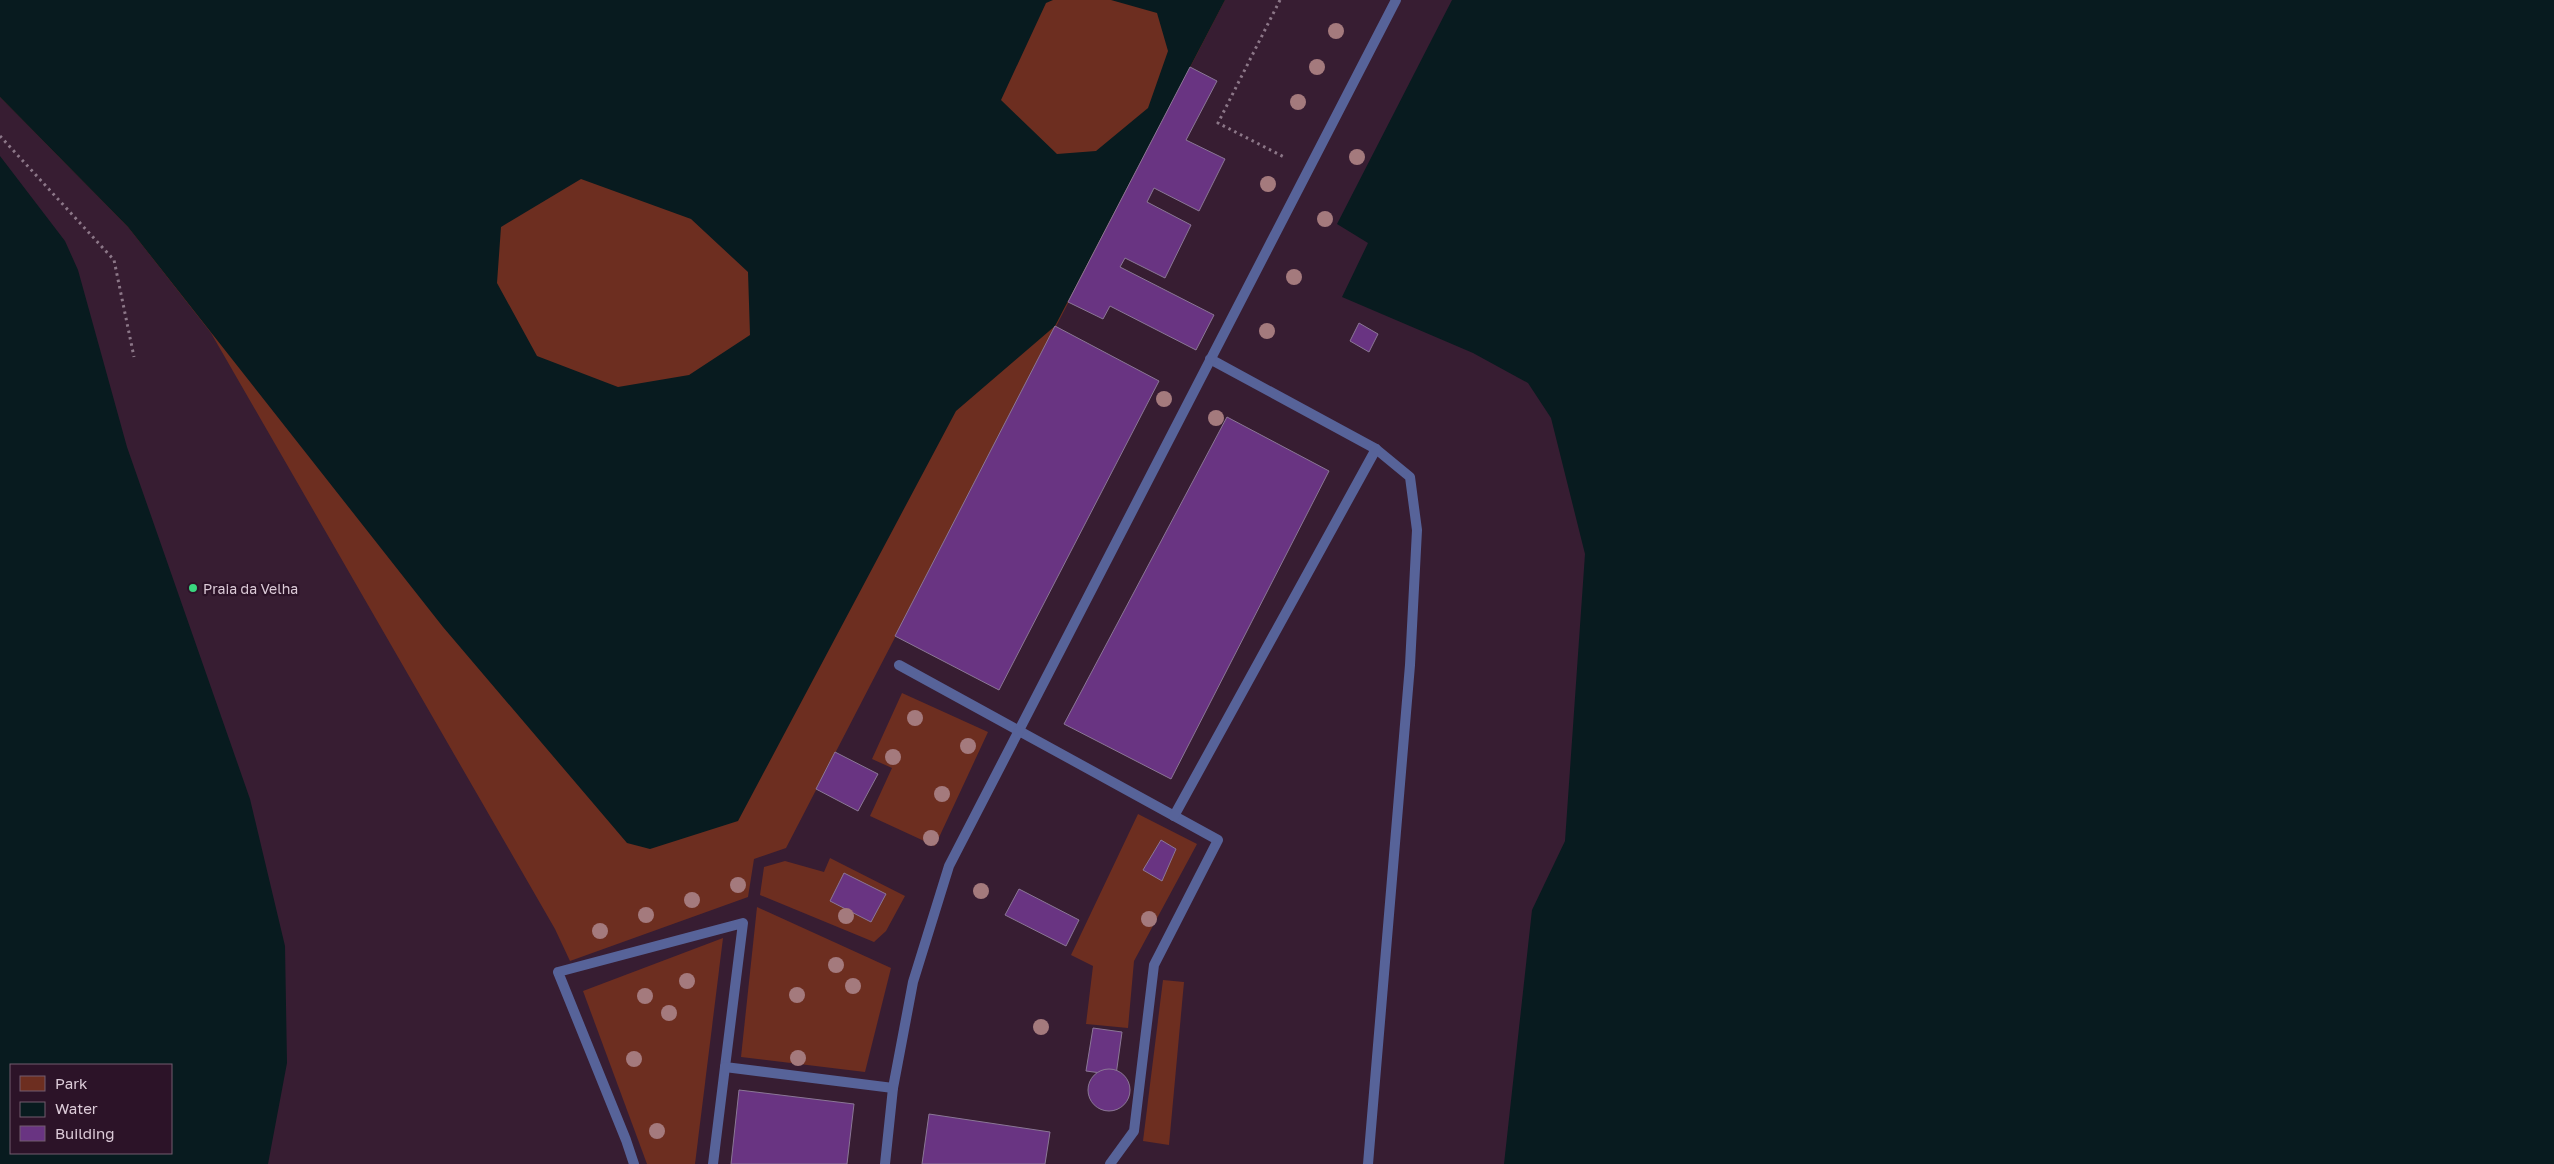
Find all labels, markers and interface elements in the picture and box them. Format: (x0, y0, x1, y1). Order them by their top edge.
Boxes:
place label: Praia da Velha (203, 580, 298, 597)
marker: Praia da Velha (187, 582, 199, 594)
legend (10, 1064, 172, 1154)
text: Park (55, 1074, 88, 1092)
text: Water (55, 1099, 98, 1117)
text: Building (55, 1124, 115, 1142)

